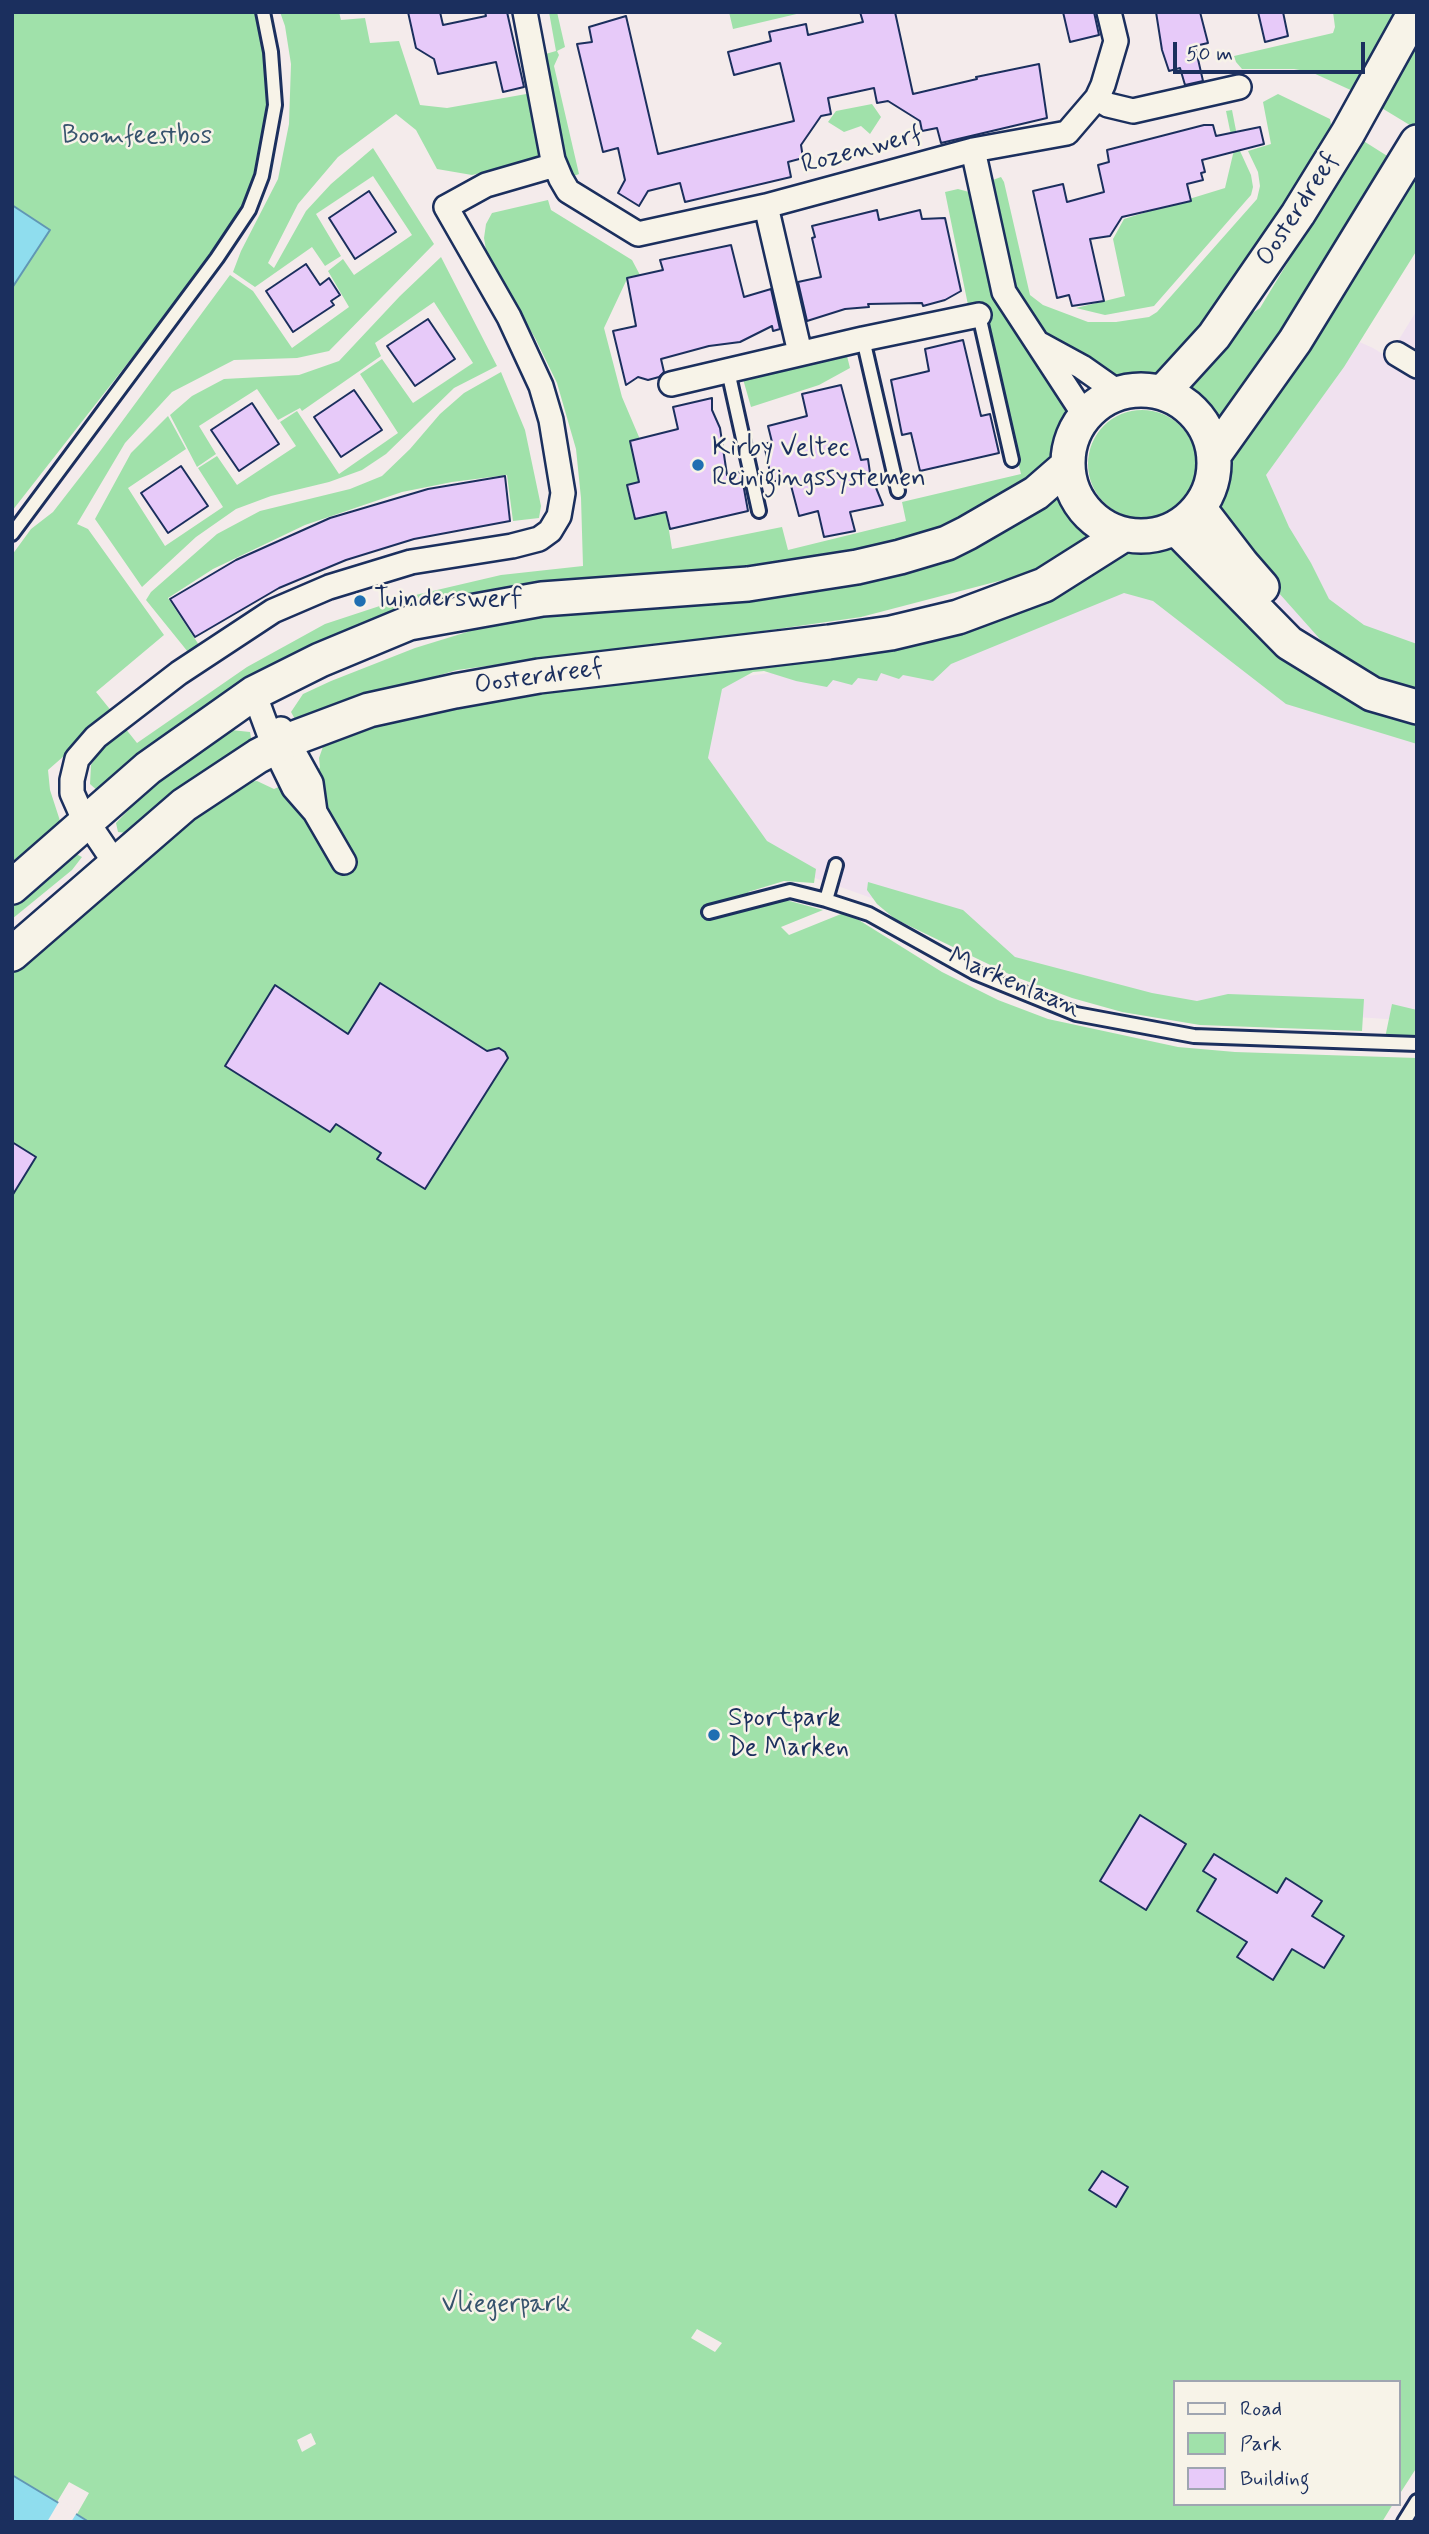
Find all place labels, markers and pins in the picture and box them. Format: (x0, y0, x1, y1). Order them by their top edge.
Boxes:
place label: Kirby Veltec Reinigingssystemen (712, 434, 926, 496)
marker: Kirby Veltec Reinigingssystemen (690, 457, 706, 473)
place label: Tuinderswerf (374, 585, 523, 617)
marker: Tuinderswerf (352, 593, 368, 609)
place label: Sportpark De Marken (728, 1704, 849, 1766)
marker: Sportpark De Marken (706, 1727, 722, 1743)

